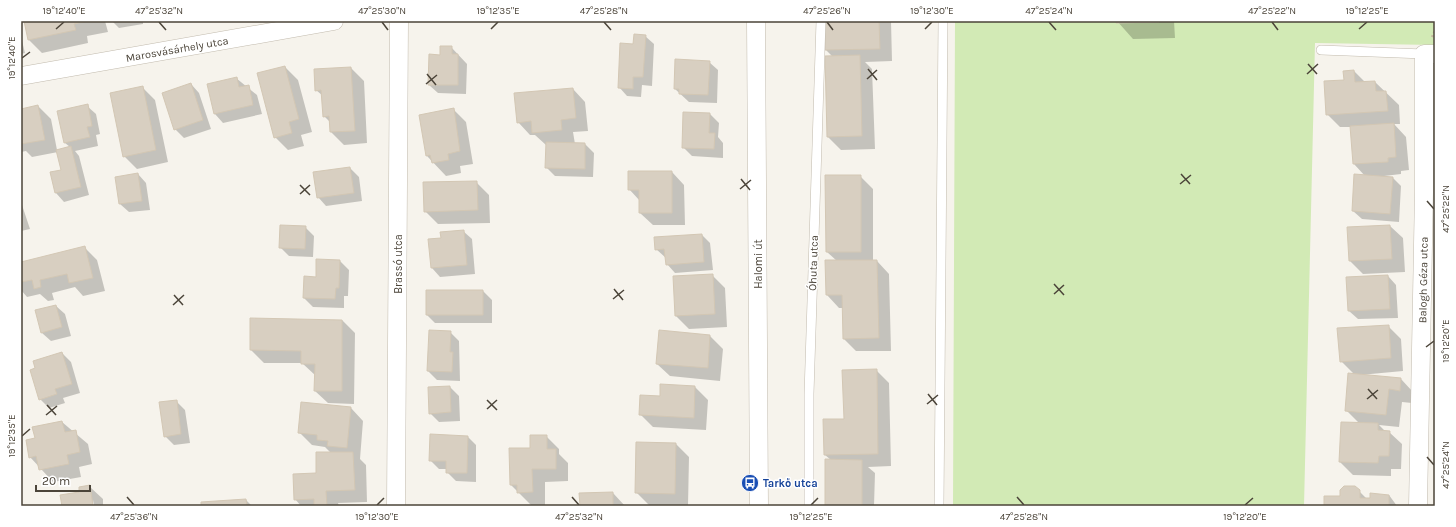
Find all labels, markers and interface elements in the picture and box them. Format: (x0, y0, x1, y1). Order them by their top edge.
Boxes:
text: 19°12'40"E (42, 5, 86, 17)
text: 47°25'32"N (135, 5, 183, 17)
text: 47°25'30"N (358, 5, 406, 17)
text: 19°12'35"E (476, 5, 520, 17)
text: 47°25'28"N (580, 5, 628, 17)
text: 47°25'26"N (803, 5, 851, 17)
text: 19°12'30"E (910, 5, 954, 17)
text: 47°25'24"N (1025, 5, 1073, 17)
text: 47°25'22"N (1248, 5, 1296, 17)
text: 19°12'25"E (1345, 5, 1389, 17)
street label: Marosvásárhely utca (125, 34, 230, 65)
text: 19°12'40"E (6, 36, 18, 80)
text: 47°25'22"N (1440, 185, 1452, 233)
street label: Brassó utca (392, 234, 405, 294)
street label: Óhuta utca (804, 235, 821, 291)
street label: Balogh Géza utca (1416, 237, 1431, 323)
street label: Halomi út (752, 239, 765, 289)
text: 19°12'20"E (1440, 319, 1452, 363)
text: 19°12'35"E (6, 414, 18, 458)
text: 47°25'24"N (1440, 441, 1452, 489)
scale bar (36, 467, 90, 493)
bus stop icon: Tarkő utca (740, 473, 760, 493)
text: 20 m (42, 474, 70, 488)
place label: Tarkő utca (763, 477, 818, 490)
text: 47°25'36"N (110, 511, 158, 523)
text: 19°12'30"E (355, 511, 399, 523)
text: 47°25'32"N (555, 511, 603, 523)
text: 19°12'25"E (789, 511, 833, 523)
text: 47°25'28"N (1000, 511, 1048, 523)
text: 19°12'20"E (1223, 511, 1267, 523)

